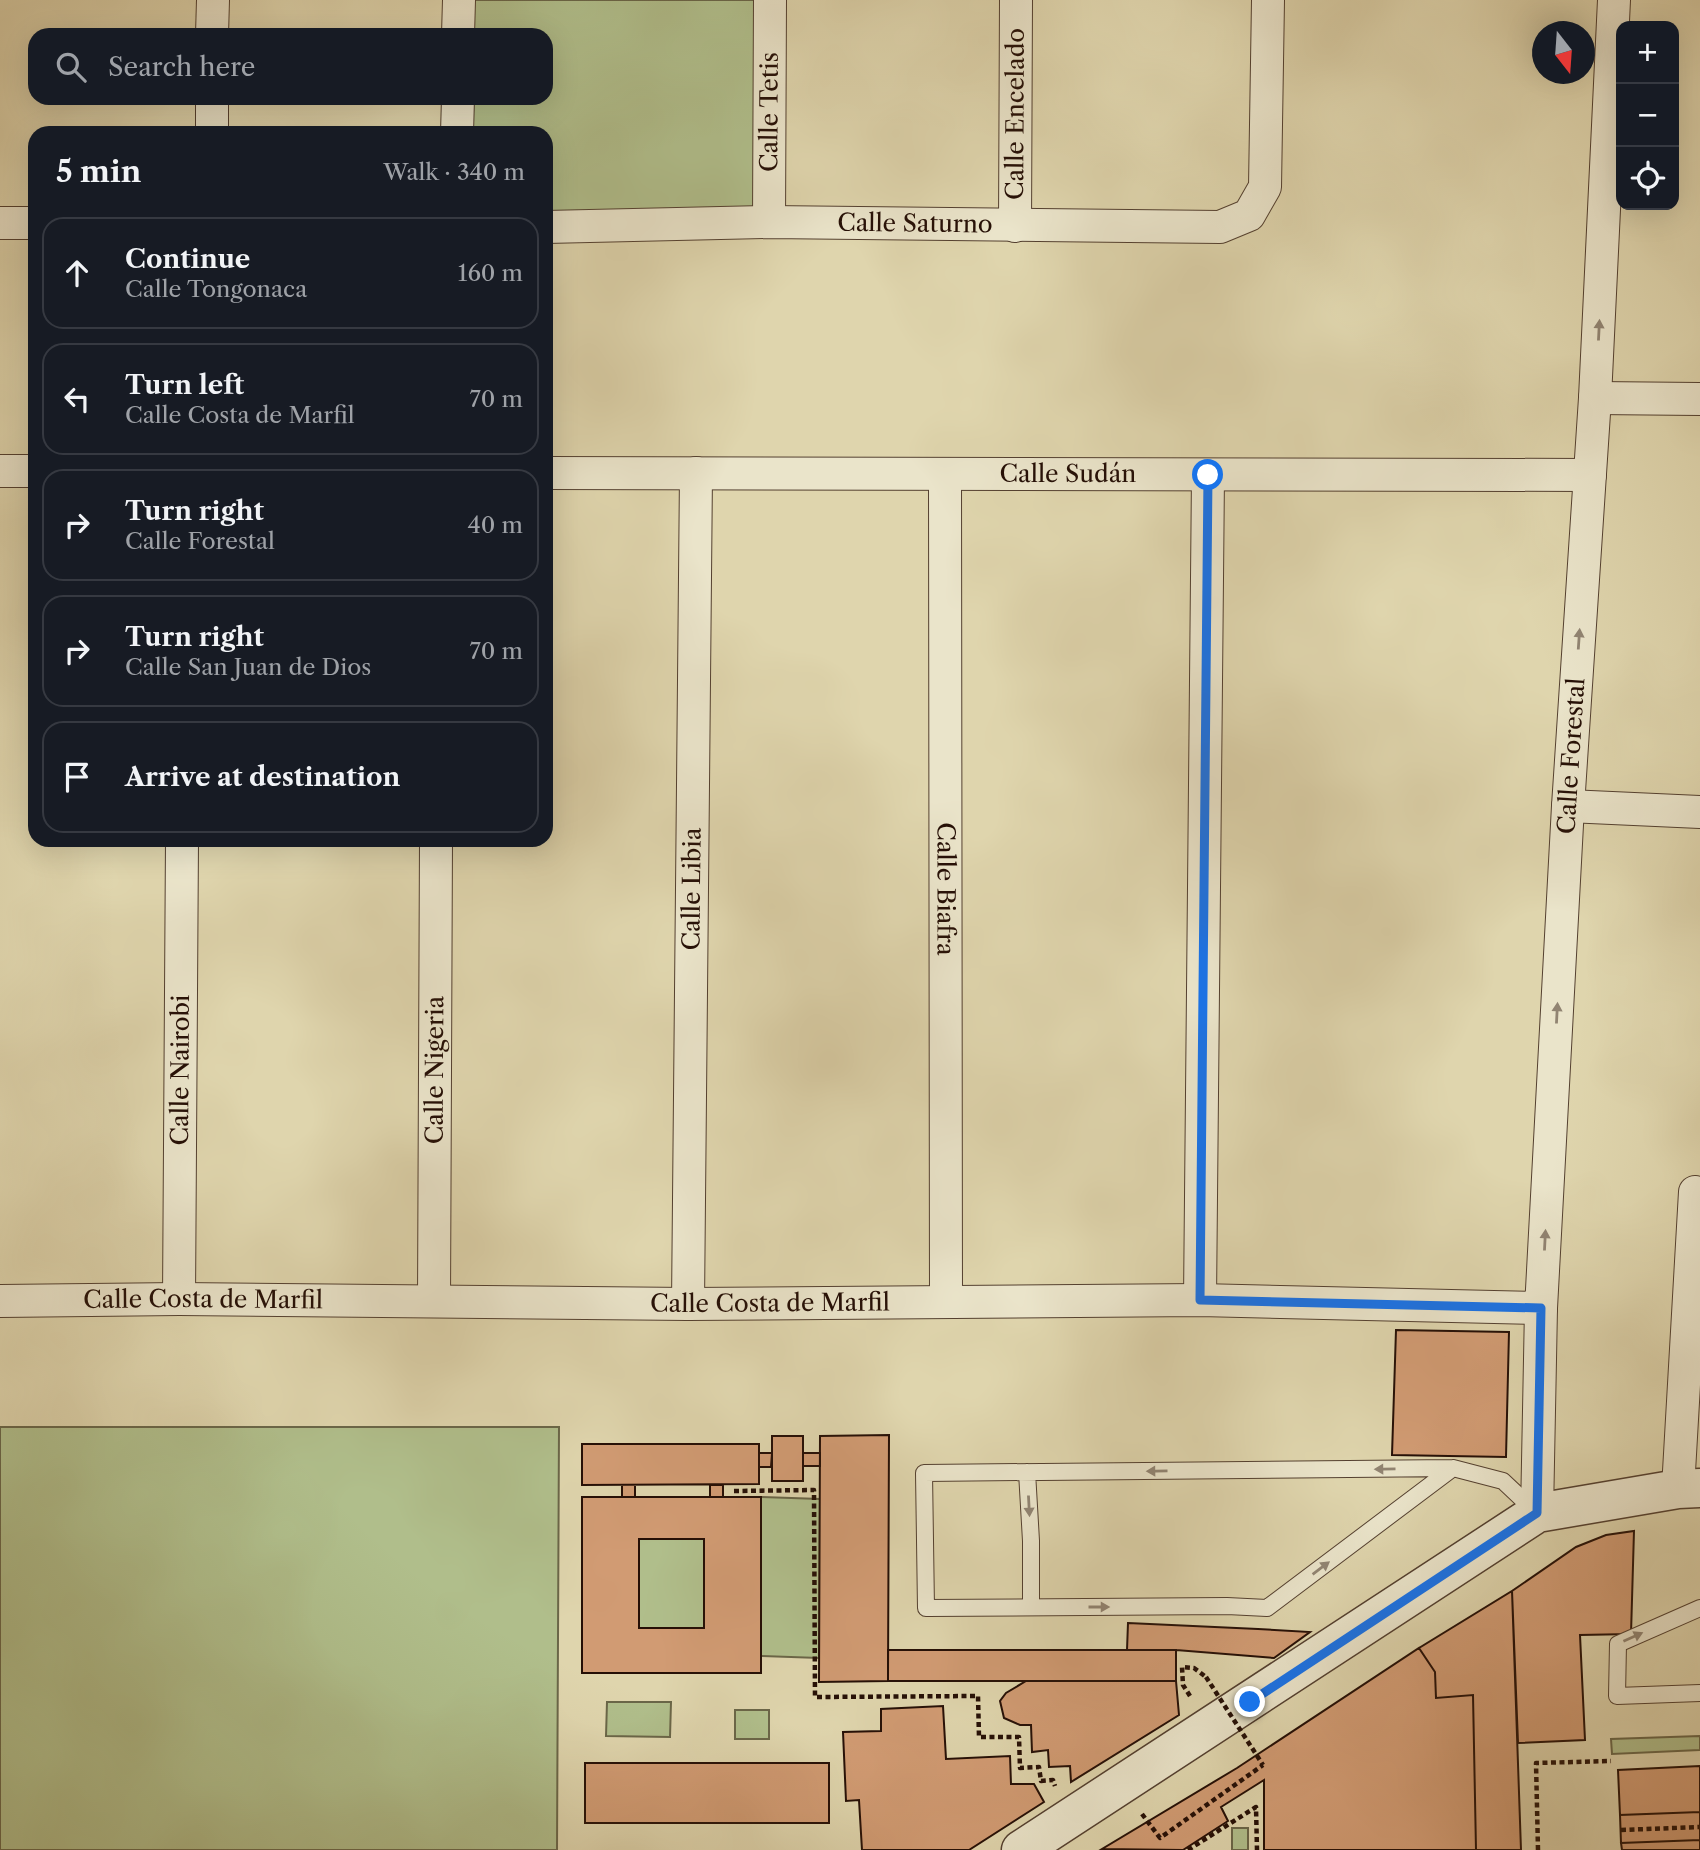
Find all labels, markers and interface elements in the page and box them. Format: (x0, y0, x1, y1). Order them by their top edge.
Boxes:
north arrow (1532, 21, 1595, 84)
map controls (1616, 21, 1679, 210)
button: + (1616, 21, 1679, 84)
search box (28, 28, 553, 105)
street label: Calle Encelado (1000, 28, 1030, 200)
icon: search (52, 48, 90, 86)
text: Search here (108, 51, 255, 83)
street label: Calle Tetis (754, 52, 784, 172)
button: − (1616, 84, 1679, 147)
button: locate (1616, 147, 1679, 210)
text: 5 min (56, 153, 141, 190)
text: Walk · 340 m (383, 158, 525, 186)
street label: Calle Saturno (837, 208, 993, 238)
text: Continue (125, 243, 250, 275)
icon: ahead (58, 254, 96, 292)
text: 160 m (458, 259, 523, 287)
text: Calle Tongonaca (125, 275, 307, 303)
one-way arrow (1593, 318, 1604, 340)
text: Turn left (125, 369, 244, 401)
icon: left (58, 380, 96, 418)
text: 70 m (470, 385, 523, 413)
text: Calle Costa de Marfil (125, 401, 355, 429)
street label: Calle Sudán (1000, 459, 1136, 488)
route start (1192, 459, 1223, 490)
text: Turn right (125, 495, 264, 527)
icon: right (58, 506, 96, 544)
text: 40 m (468, 511, 523, 539)
text: Calle Forestal (125, 527, 275, 555)
text: Turn right (125, 621, 264, 653)
one-way arrow (1574, 628, 1585, 650)
icon: right (58, 632, 96, 670)
text: 70 m (470, 637, 523, 665)
text: Calle San Juan de Dios (125, 653, 371, 681)
street label: Calle Forestal (1552, 677, 1590, 835)
icon: arrive (58, 758, 96, 796)
text: Arrive at destination (125, 761, 400, 793)
street label: Calle Biafra (931, 822, 961, 956)
street label: Calle Libia (676, 827, 707, 951)
street label: Calle Nairobi (165, 994, 195, 1146)
street label: Calle Nigeria (420, 995, 449, 1144)
one-way arrow (1552, 1002, 1563, 1024)
one-way arrow (1539, 1229, 1550, 1251)
street label: Calle Costa de Marfil (83, 1284, 323, 1314)
street label: Calle Costa de Marfil (650, 1287, 890, 1318)
one-way arrow (1374, 1463, 1396, 1475)
one-way arrow (1146, 1465, 1168, 1477)
one-way arrow (1024, 1496, 1035, 1518)
one-way arrow (1312, 1560, 1330, 1575)
one-way arrow (1088, 1601, 1110, 1613)
one-way arrow (1622, 1632, 1643, 1643)
route end (1234, 1686, 1265, 1717)

